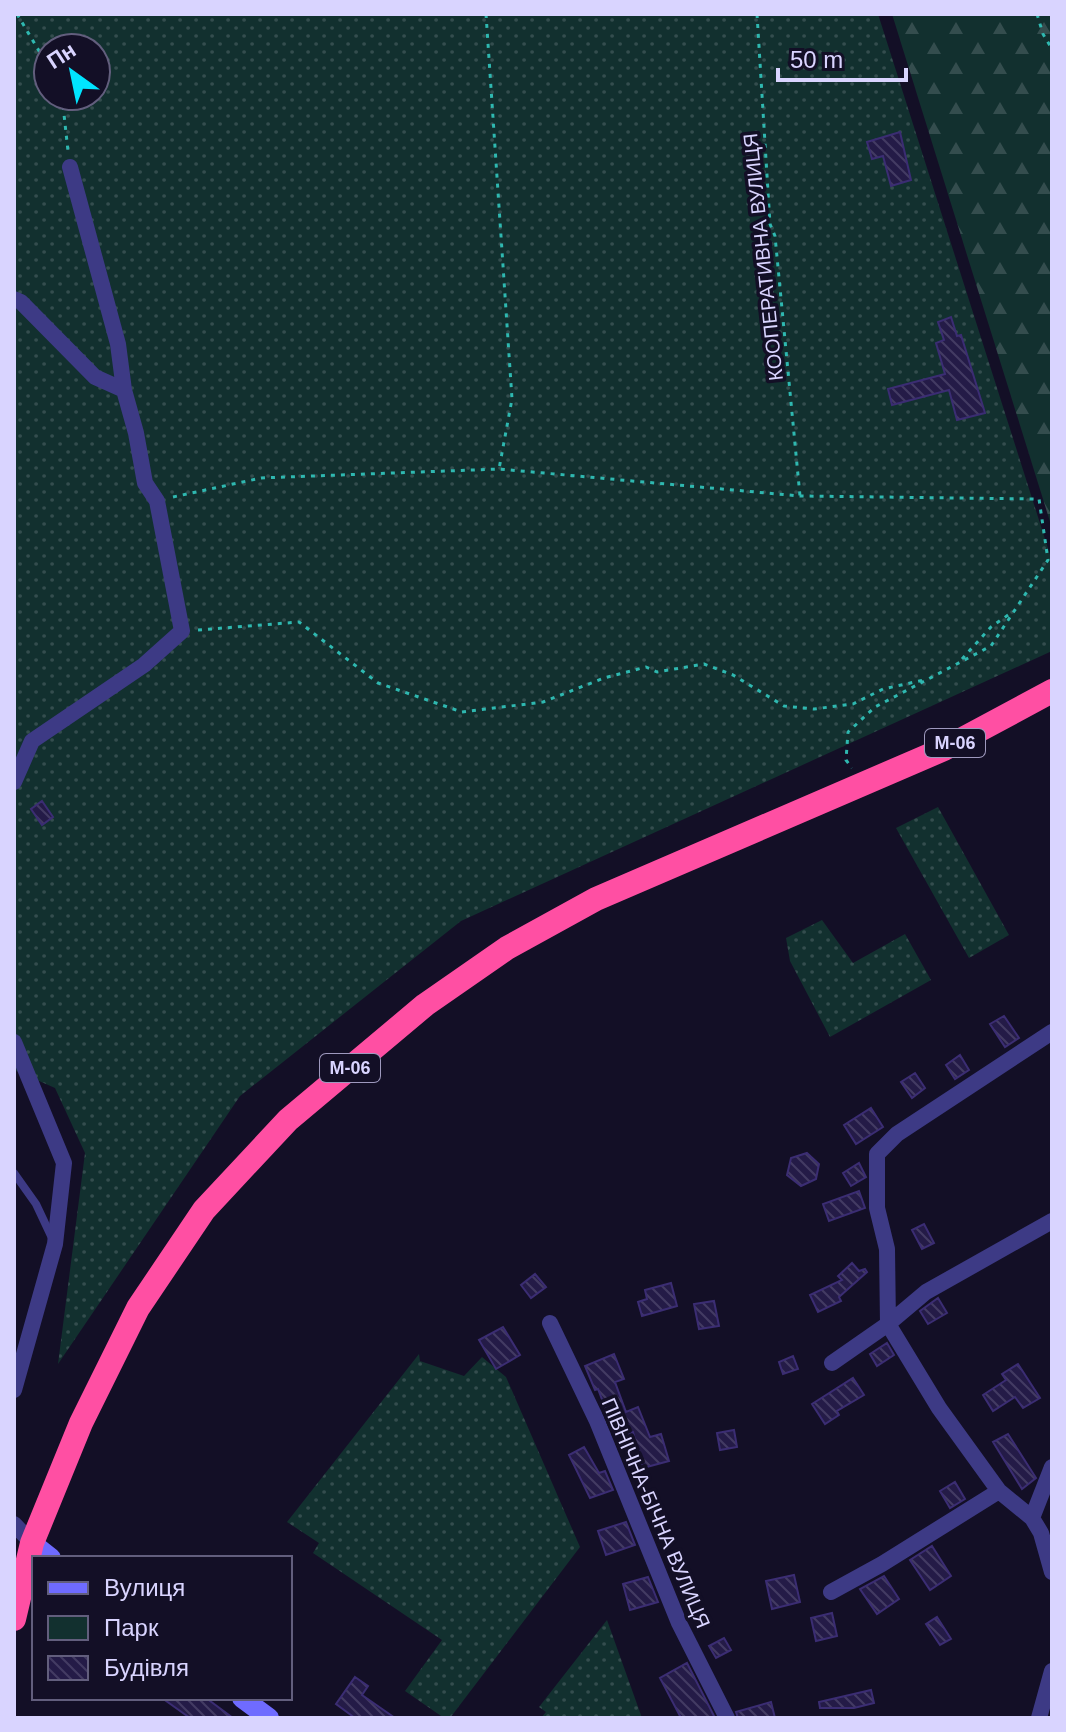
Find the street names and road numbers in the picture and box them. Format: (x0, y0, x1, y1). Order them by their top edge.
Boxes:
street label: КООПЕРАТИВНА ВУЛИЦЯ (739, 132, 787, 382)
road number: М-06 (925, 729, 985, 757)
road number: М-06 (320, 1054, 380, 1082)
street label: ПІВНІЧНА-БІЧНА ВУЛИЦЯ (597, 1395, 715, 1631)

